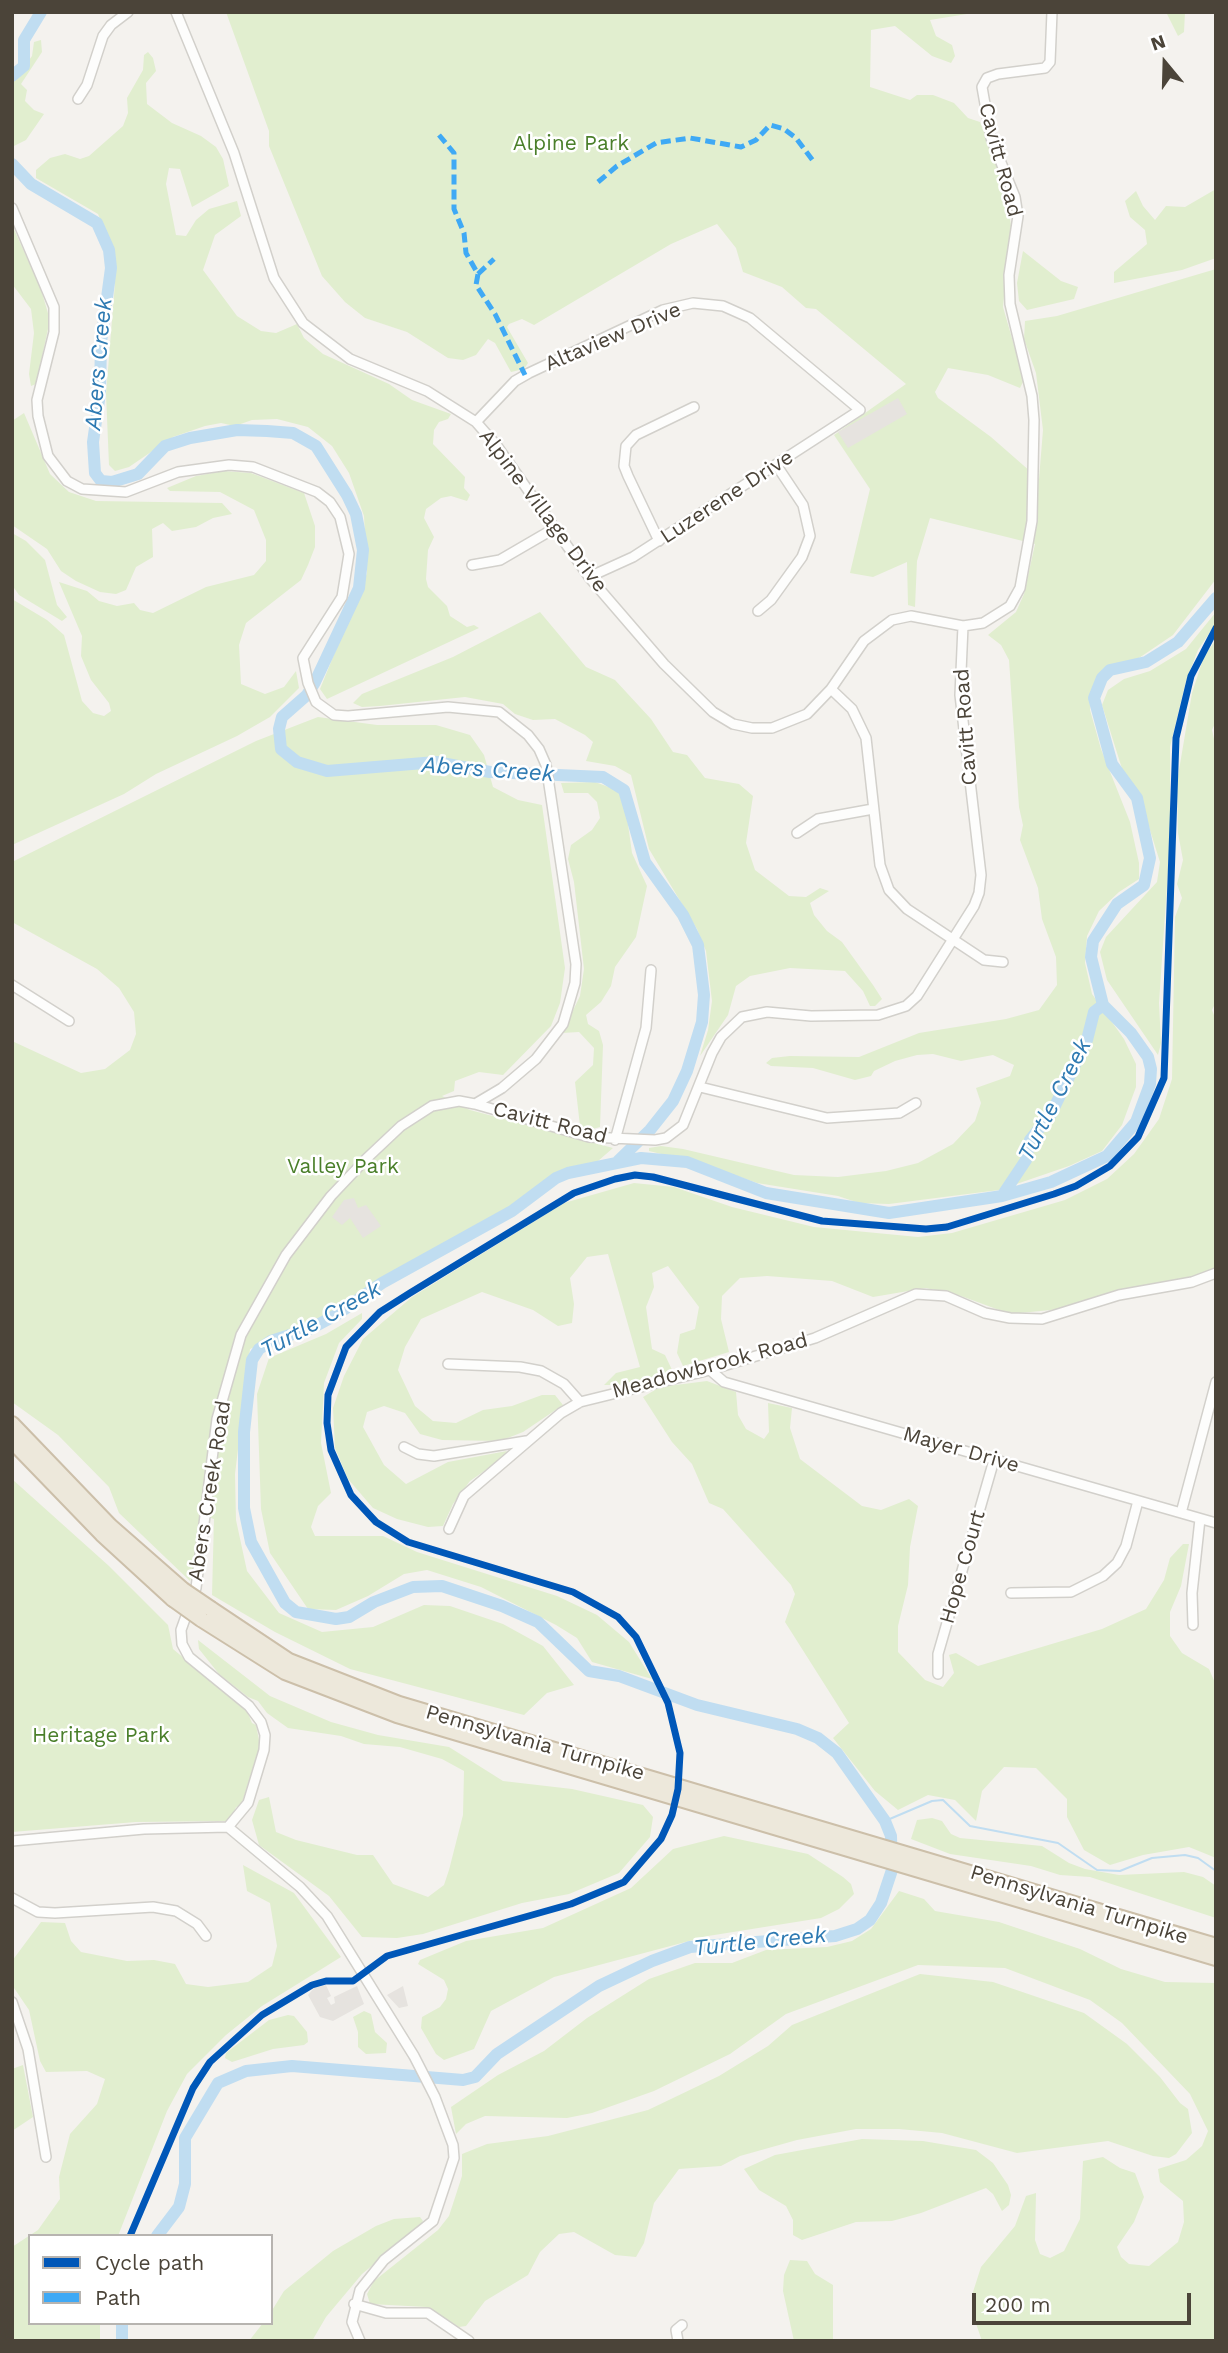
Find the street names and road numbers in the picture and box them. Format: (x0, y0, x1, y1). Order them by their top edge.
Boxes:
street label: Cavitt Road (973, 100, 1027, 220)
street label: Altaview Drive (541, 297, 685, 377)
street label: Alpine Village Drive (473, 424, 613, 598)
street label: Luzerene Drive (656, 445, 798, 549)
street label: Cavitt Road (949, 668, 983, 786)
street label: Cavitt Road (490, 1097, 610, 1149)
street label: Meadowbrook Road (609, 1328, 811, 1404)
street label: Abers Creek Road (183, 1399, 237, 1583)
street label: Mayer Drive (900, 1421, 1022, 1479)
street label: Hope Court (935, 1507, 991, 1627)
street label: Pennsylvania Turnpike (423, 1700, 647, 1786)
street label: Pennsylvania Turnpike (967, 1860, 1191, 1950)

